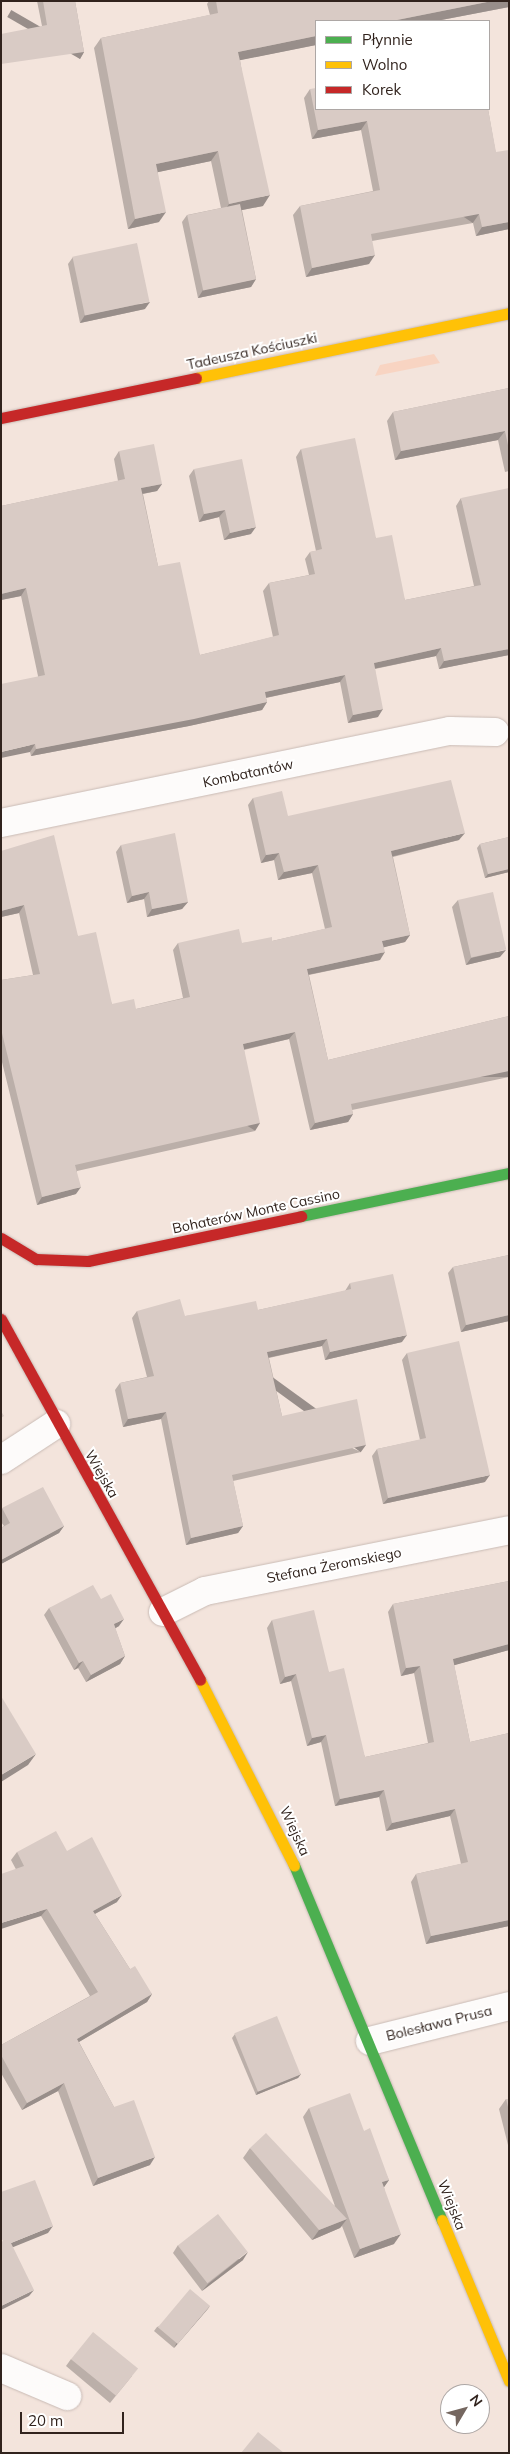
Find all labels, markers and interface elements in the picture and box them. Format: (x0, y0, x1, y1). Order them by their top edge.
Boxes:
legend (315, 20, 490, 110)
text: Płynnie (362, 30, 413, 49)
text: Wolno (362, 55, 407, 74)
text: Korek (362, 80, 401, 99)
street label: Tadeusza Kościuszki (185, 329, 319, 373)
street label: Kombatantów (201, 755, 295, 791)
street label: Bohaterów Monte Cassino (171, 1185, 341, 1237)
street label: Wiejska (82, 1447, 122, 1501)
street label: Stefana Żeromskiego (265, 1544, 403, 1586)
street label: Wiejska (276, 1804, 314, 1858)
street label: Bolesława Prusa (384, 2002, 494, 2044)
street label: Wiejska (434, 2178, 470, 2232)
north arrow (440, 2384, 490, 2434)
text: N (466, 2391, 487, 2410)
scale bar (22, 2402, 126, 2434)
text: 20 m (28, 2411, 63, 2430)

